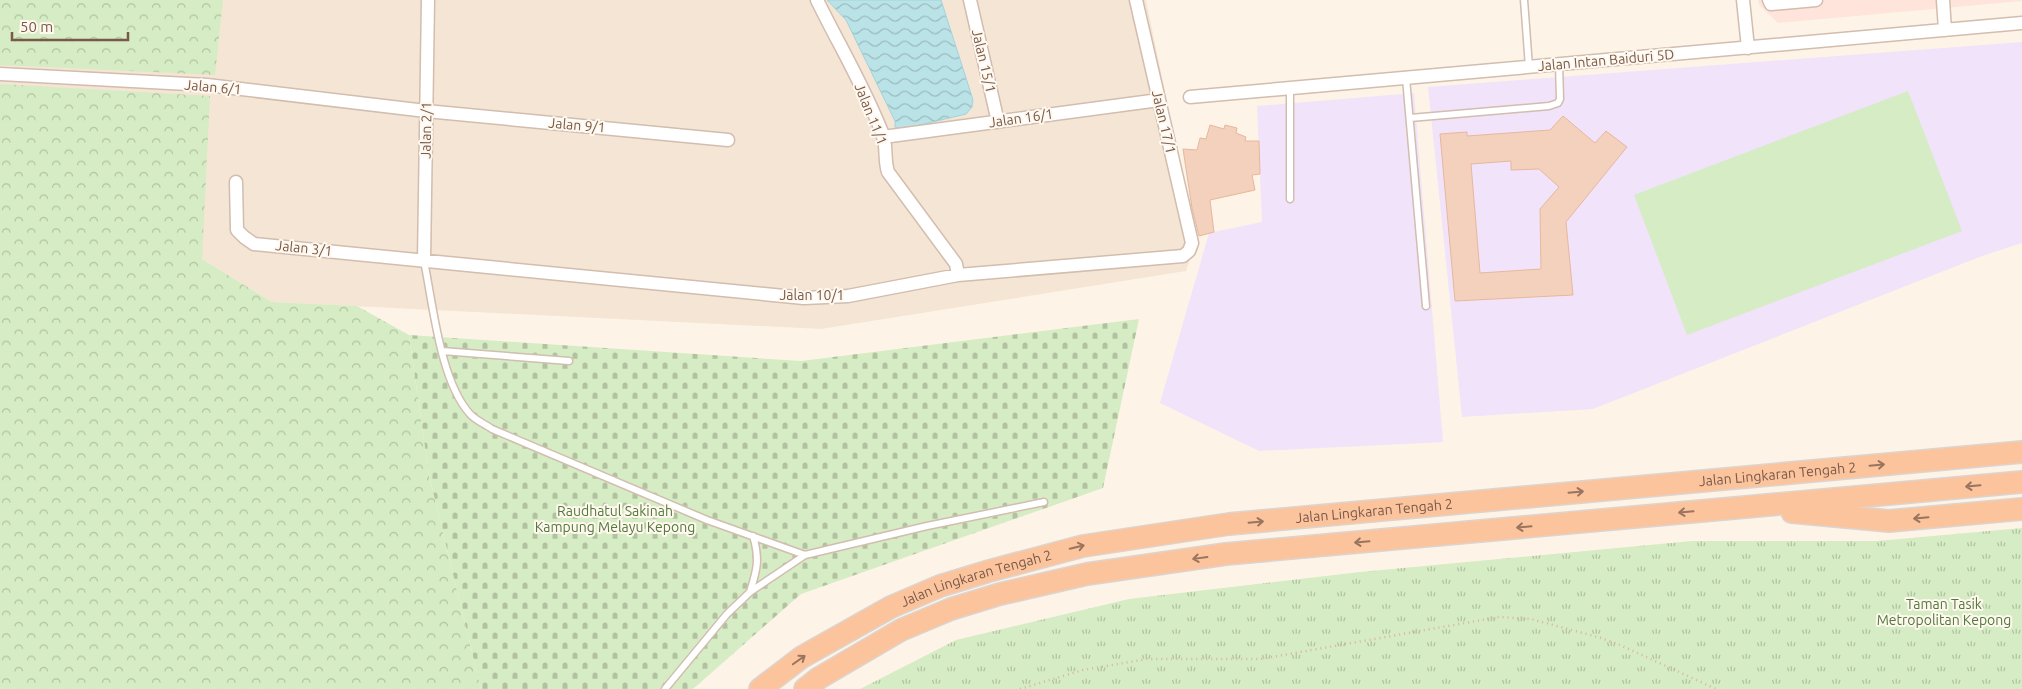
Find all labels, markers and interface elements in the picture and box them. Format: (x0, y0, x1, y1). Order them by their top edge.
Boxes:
scale bar (12, 10, 129, 42)
text: 50 m (20, 18, 53, 35)
street label: Jalan 15/1 (969, 28, 999, 94)
street label: Jalan Intan Baiduri 5D (1537, 46, 1675, 74)
street label: Jalan 6/1 (184, 77, 242, 97)
street label: Jalan 11/1 (851, 81, 891, 147)
street label: Jalan 17/1 (1149, 89, 1179, 155)
street label: Jalan 2/1 (418, 101, 434, 159)
street label: Jalan 16/1 (988, 106, 1054, 130)
street label: Jalan 9/1 (548, 115, 606, 135)
street label: Jalan 3/1 (275, 237, 333, 259)
street label: Jalan 10/1 (779, 287, 845, 303)
street label: Jalan Lingkaran Tengah 2 (1698, 459, 1857, 489)
one-way arrow (1869, 460, 1885, 469)
one-way arrow (1966, 482, 1982, 491)
one-way arrow (1568, 487, 1584, 497)
street label: Jalan Lingkaran Tengah 2 (1295, 496, 1453, 526)
park label: Raudhatul Sakinah Kampung Melayu Kepong (535, 503, 695, 535)
one-way arrow (1678, 507, 1694, 517)
one-way arrow (1913, 513, 1929, 523)
one-way arrow (1247, 517, 1263, 527)
one-way arrow (1516, 522, 1532, 532)
one-way arrow (1354, 537, 1370, 547)
one-way arrow (1069, 542, 1085, 551)
street label: Jalan Lingkaran Tengah 2 (898, 547, 1053, 610)
one-way arrow (1193, 553, 1209, 563)
park label: Taman Tasik Metropolitan Kepong (1877, 596, 2011, 628)
one-way arrow (791, 655, 805, 665)

